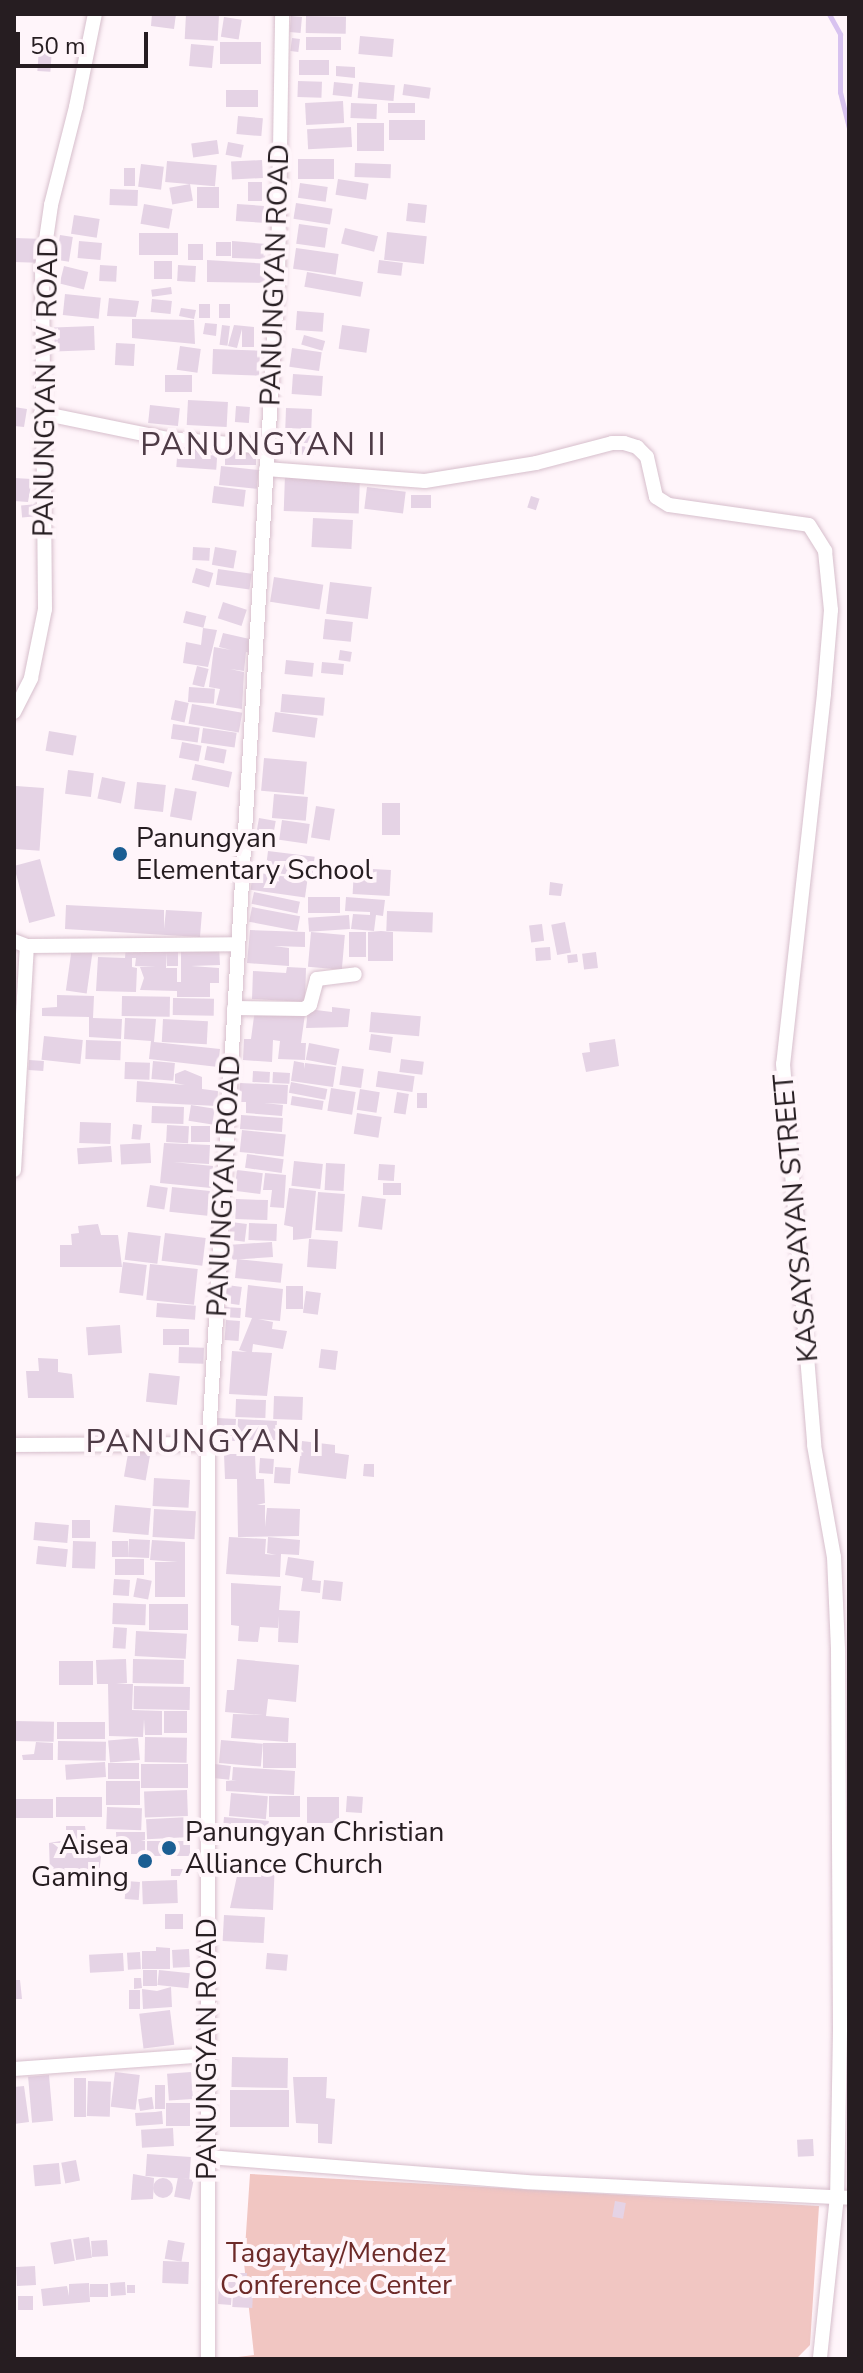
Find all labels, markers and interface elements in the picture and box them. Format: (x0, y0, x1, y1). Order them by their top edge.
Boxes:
scale bar (20, 16, 152, 66)
text: 50 m (30, 30, 86, 62)
street label: PANUNGYAN ROAD (254, 144, 296, 406)
street label: PANUNGYAN W ROAD (27, 237, 65, 537)
district label: PANUNGYAN II (140, 426, 388, 464)
place label: Panungyan Elementary School (136, 821, 373, 887)
marker: Panungyan Elementary School (111, 845, 129, 863)
street label: PANUNGYAN ROAD (200, 1054, 248, 1318)
street label: KASAYSAYAN STREET (767, 1072, 825, 1364)
district label: PANUNGYAN I (85, 1423, 323, 1461)
place label: Panungyan Christian Alliance Church (185, 1815, 445, 1881)
place label: Aisea Gaming (31, 1828, 129, 1894)
marker: Panungyan Christian Alliance Church (160, 1839, 178, 1857)
marker: Aisea Gaming (136, 1852, 154, 1870)
street label: PANUNGYAN ROAD (190, 1918, 224, 2180)
park label: Tagaytay/Mendez Conference Center (220, 2236, 452, 2302)

